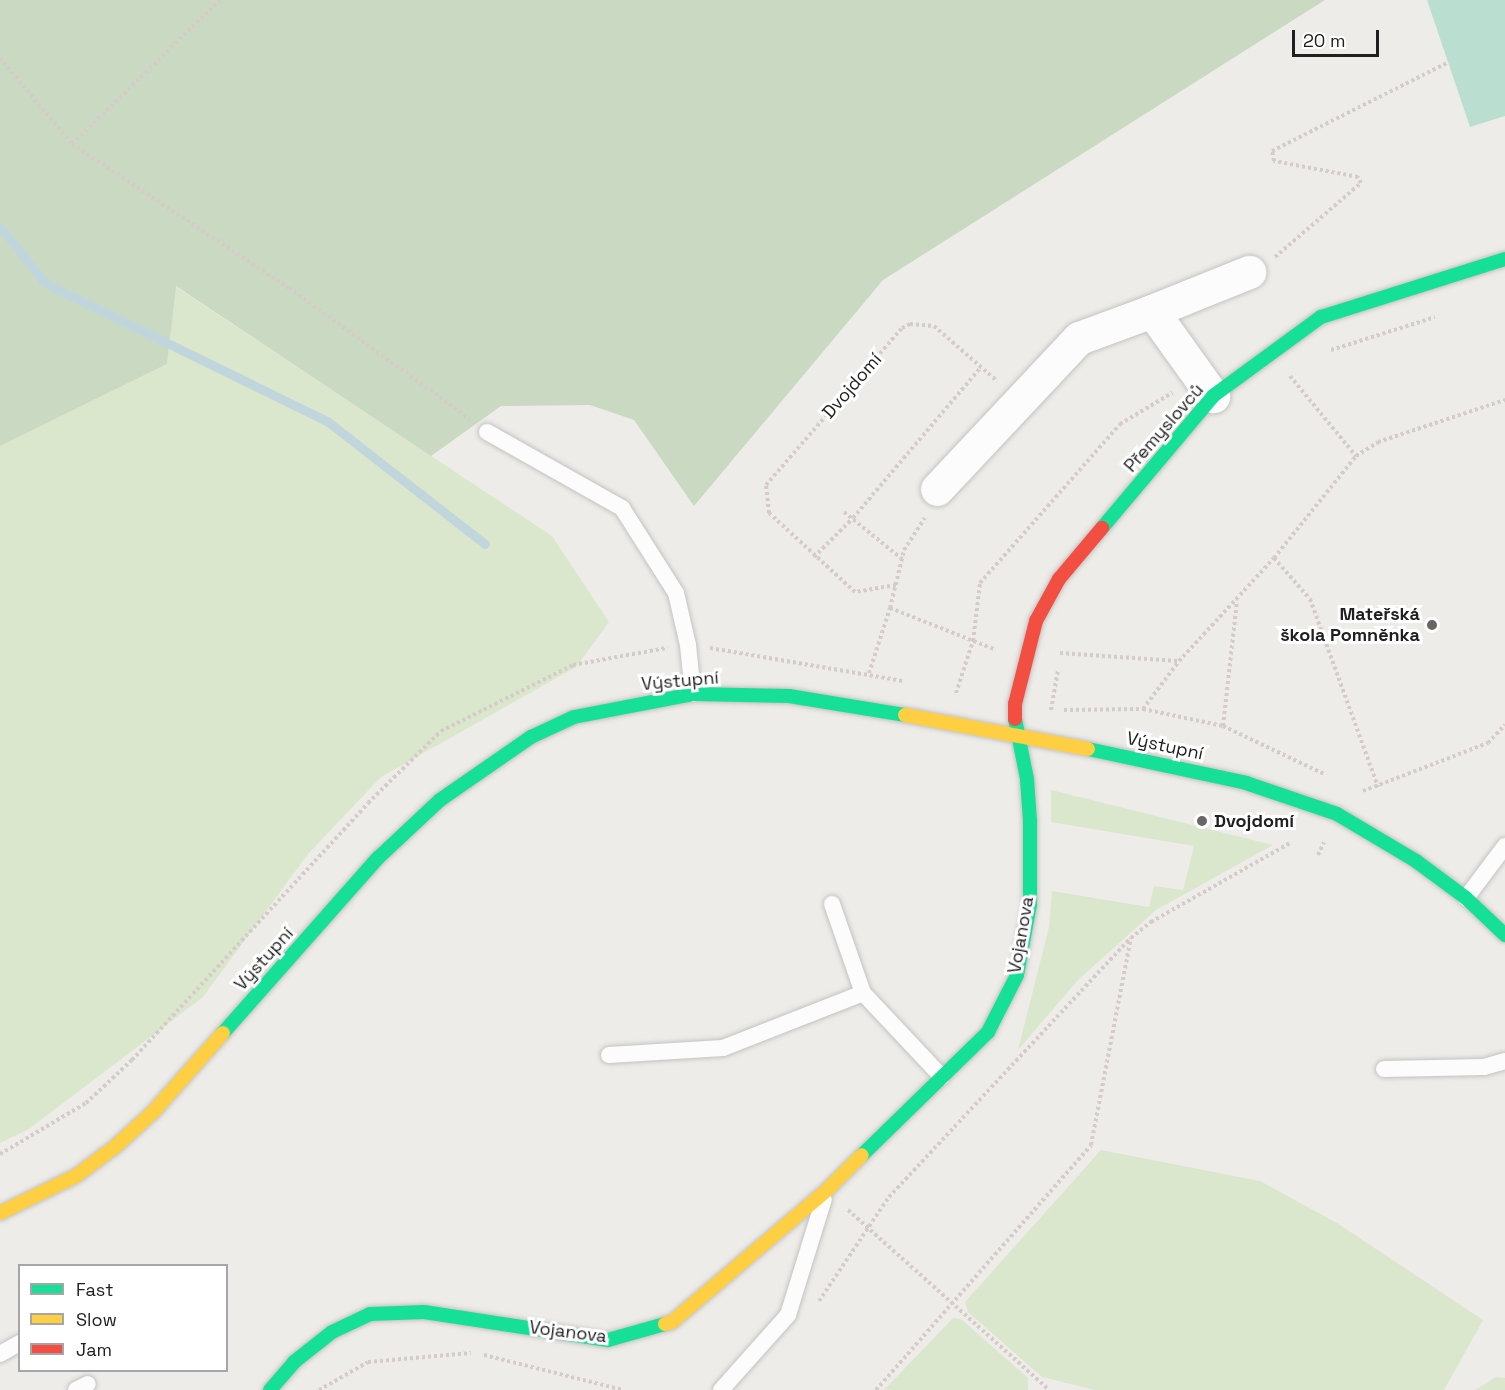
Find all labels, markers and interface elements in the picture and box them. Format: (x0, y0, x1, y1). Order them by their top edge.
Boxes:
scale bar (1295, 18, 1382, 56)
text: 20 m (1303, 29, 1346, 52)
street label: Dvojdomí (818, 349, 886, 423)
street label: Přemyslovců (1120, 379, 1208, 477)
place label: Mateřská škola Pomněnka (1280, 604, 1420, 646)
marker: Mateřská škola Pomněnka (1425, 618, 1439, 632)
street label: Výstupní (640, 667, 720, 695)
street label: Výstupní (1125, 727, 1205, 765)
place label: Dvojdomí (1214, 810, 1294, 832)
marker: Dvojdomí (1195, 814, 1209, 828)
street label: Vojanova (1004, 895, 1038, 975)
street label: Výstupní (230, 923, 298, 995)
legend (18, 1264, 228, 1372)
text: Fast (76, 1278, 113, 1301)
text: Slow (76, 1308, 117, 1331)
street label: Vojanova (528, 1317, 608, 1347)
text: Jam (76, 1338, 112, 1361)

